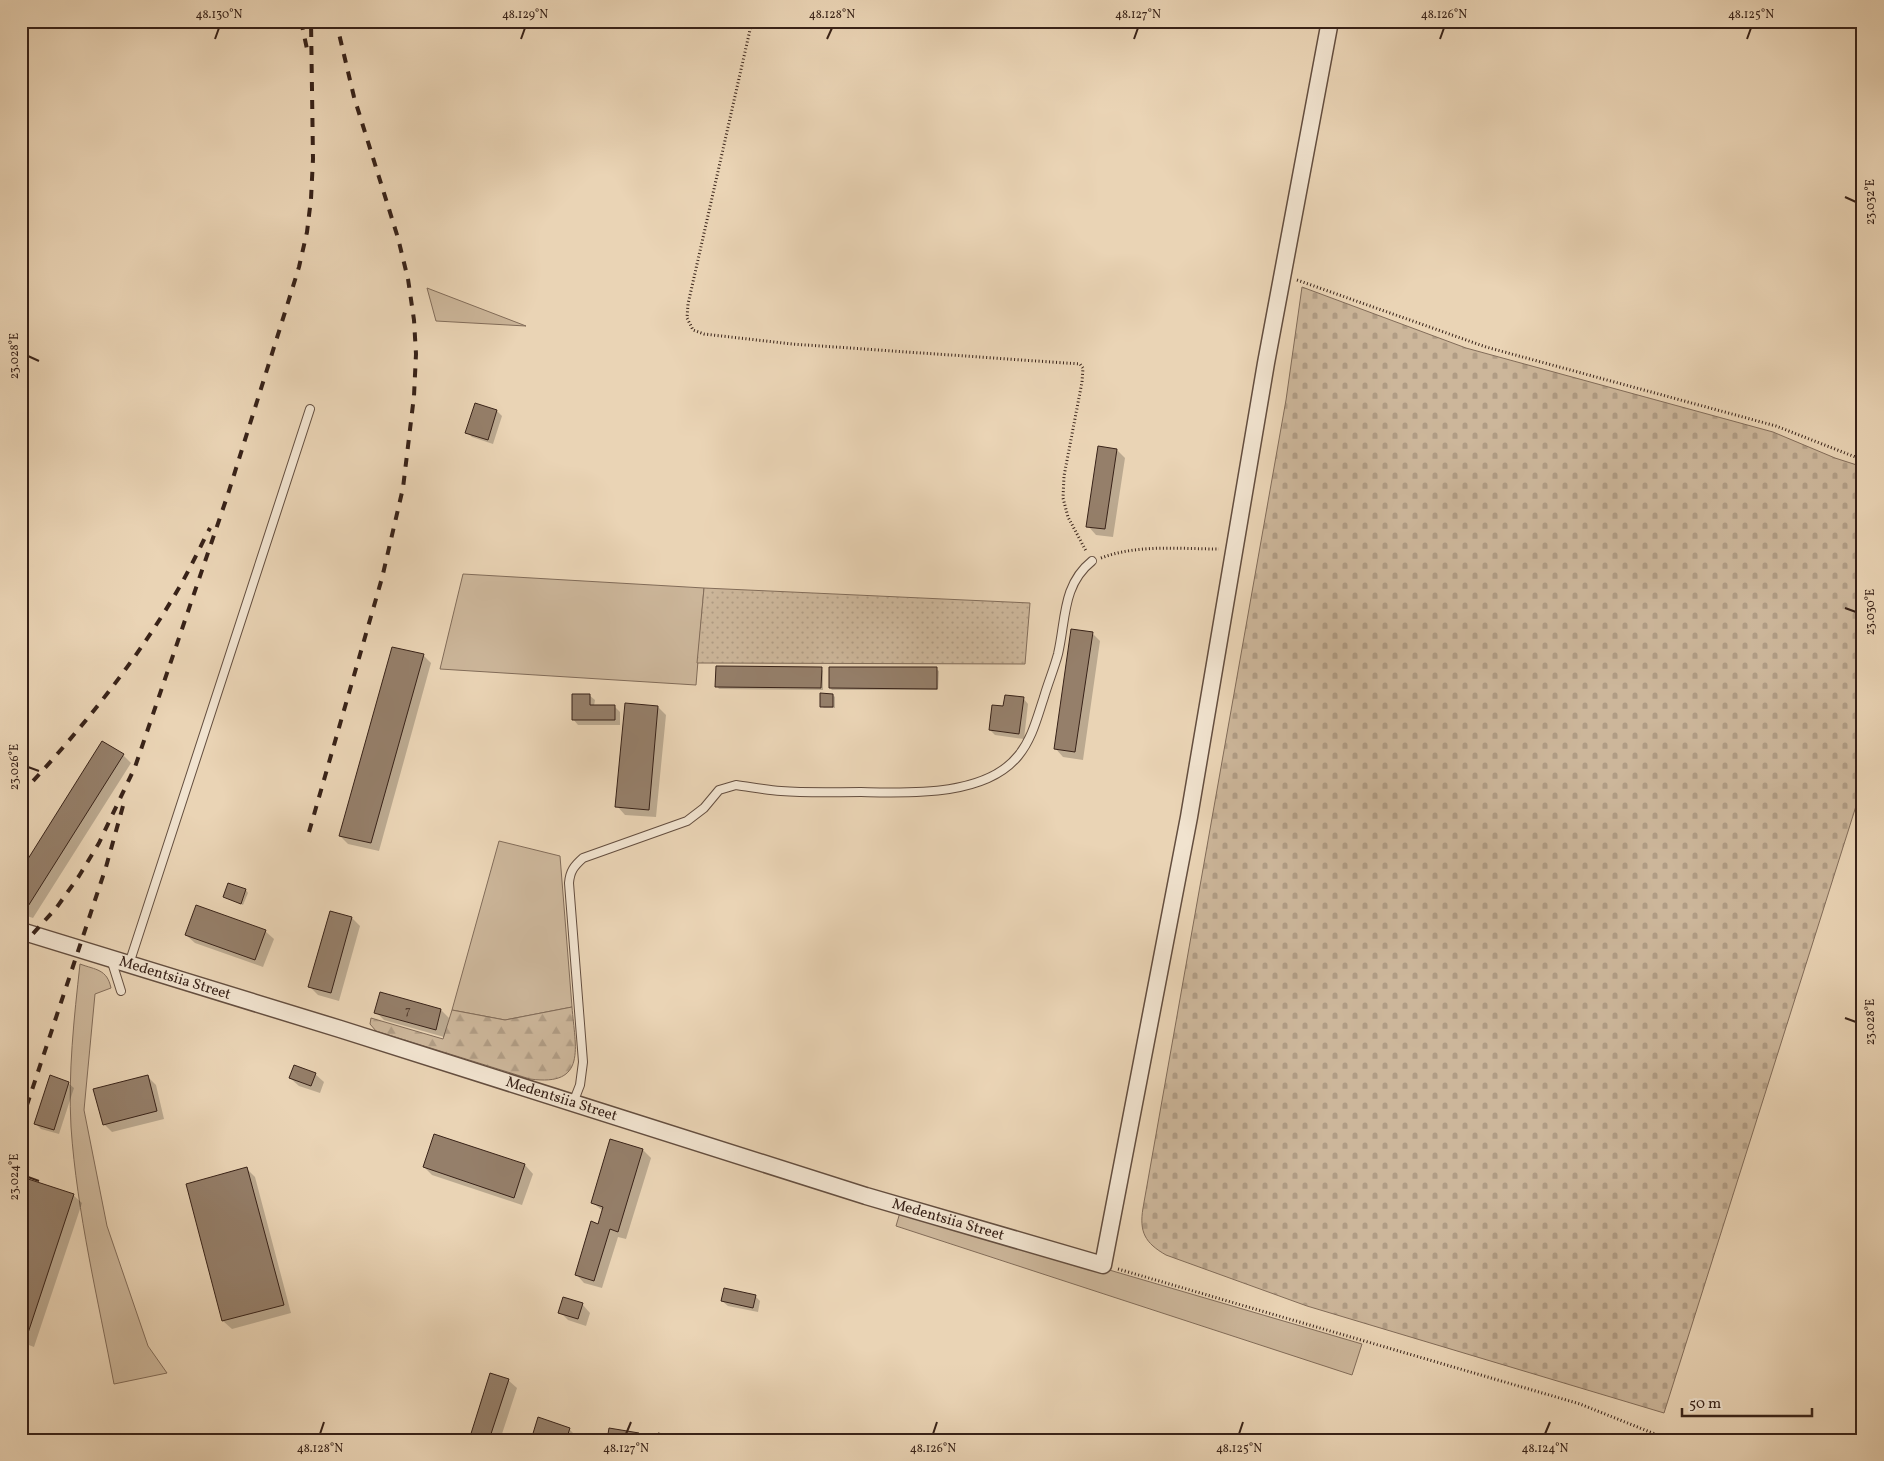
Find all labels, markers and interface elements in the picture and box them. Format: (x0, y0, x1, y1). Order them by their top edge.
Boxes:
text: 48.130°N (196, 7, 242, 23)
text: 48.129°N (502, 7, 548, 23)
text: 48.128°N (809, 7, 855, 23)
text: 48.127°N (1115, 7, 1161, 23)
text: 48.126°N (1421, 7, 1467, 23)
text: 48.125°N (1728, 7, 1774, 23)
text: 23.032°E (1863, 179, 1879, 225)
text: 23.028°E (7, 333, 23, 379)
text: 23.030°E (1863, 589, 1879, 635)
text: 23.026°E (7, 744, 23, 790)
street label: Medentsiia Street (116, 951, 233, 1005)
text: 23.028°E (1863, 999, 1879, 1045)
house number: 7 (405, 1003, 411, 1019)
street label: Medentsiia Street (503, 1072, 620, 1127)
text: 23.024°E (7, 1154, 23, 1200)
street label: Medentsiia Street (889, 1194, 1007, 1246)
scale bar (1682, 1386, 1812, 1418)
text: 50 m (1689, 1394, 1721, 1415)
text: 48.128°N (297, 1441, 343, 1457)
text: 48.127°N (603, 1441, 649, 1457)
text: 48.126°N (910, 1441, 956, 1457)
text: 48.125°N (1216, 1441, 1262, 1457)
text: 48.124°N (1522, 1441, 1568, 1457)

